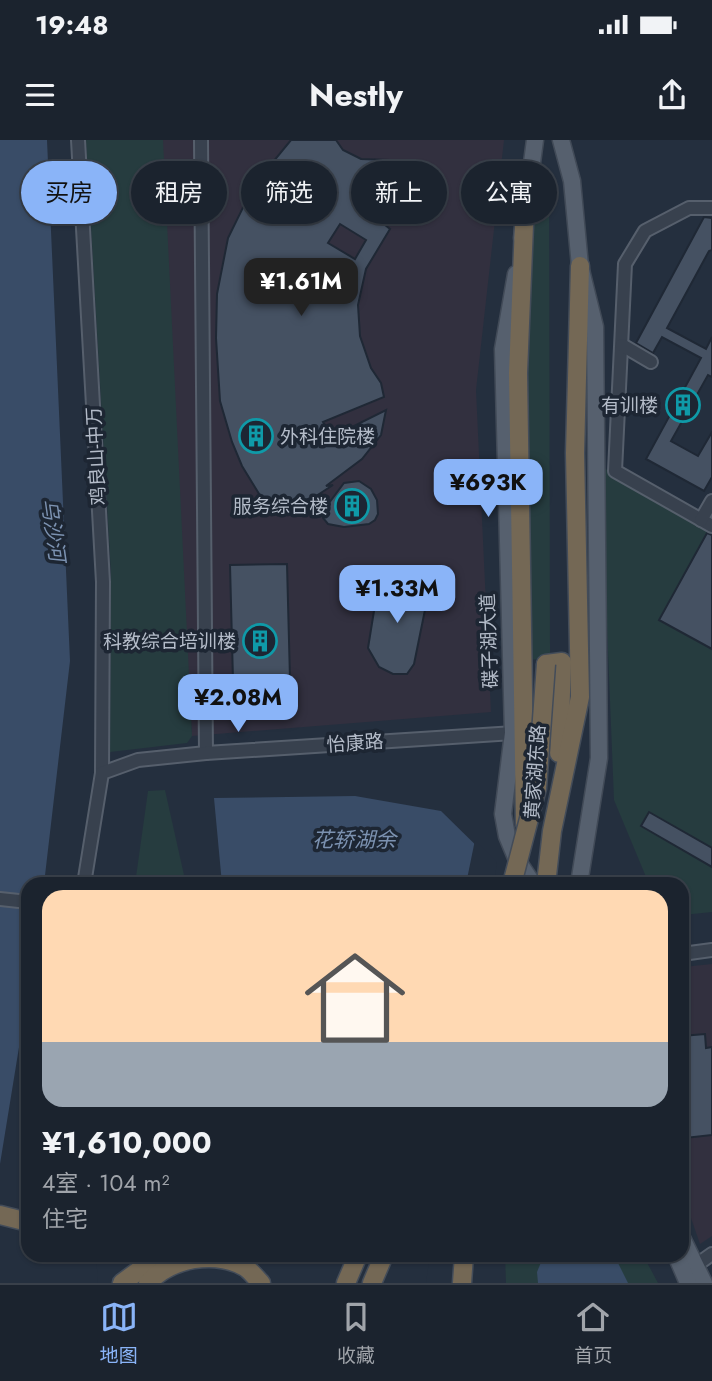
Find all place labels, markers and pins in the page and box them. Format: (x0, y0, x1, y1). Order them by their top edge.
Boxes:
pin: ¥1.61M (244, 258, 358, 318)
building icon: 有训楼 (664, 386, 702, 424)
place label: 有训楼 (601, 392, 658, 419)
building icon: 外科住院楼 (237, 417, 275, 455)
place label: 外科住院楼 (280, 423, 375, 450)
pin: ¥693K (439, 460, 537, 519)
building icon: 服务综合楼 (333, 487, 371, 525)
place label: 服务综合楼 (233, 493, 328, 520)
pin: ¥1.33M (340, 566, 454, 625)
building icon: 科教综合培训楼 (241, 622, 279, 660)
place label: 科教综合培训楼 (103, 628, 236, 655)
pin: ¥2.08M (181, 674, 295, 734)

